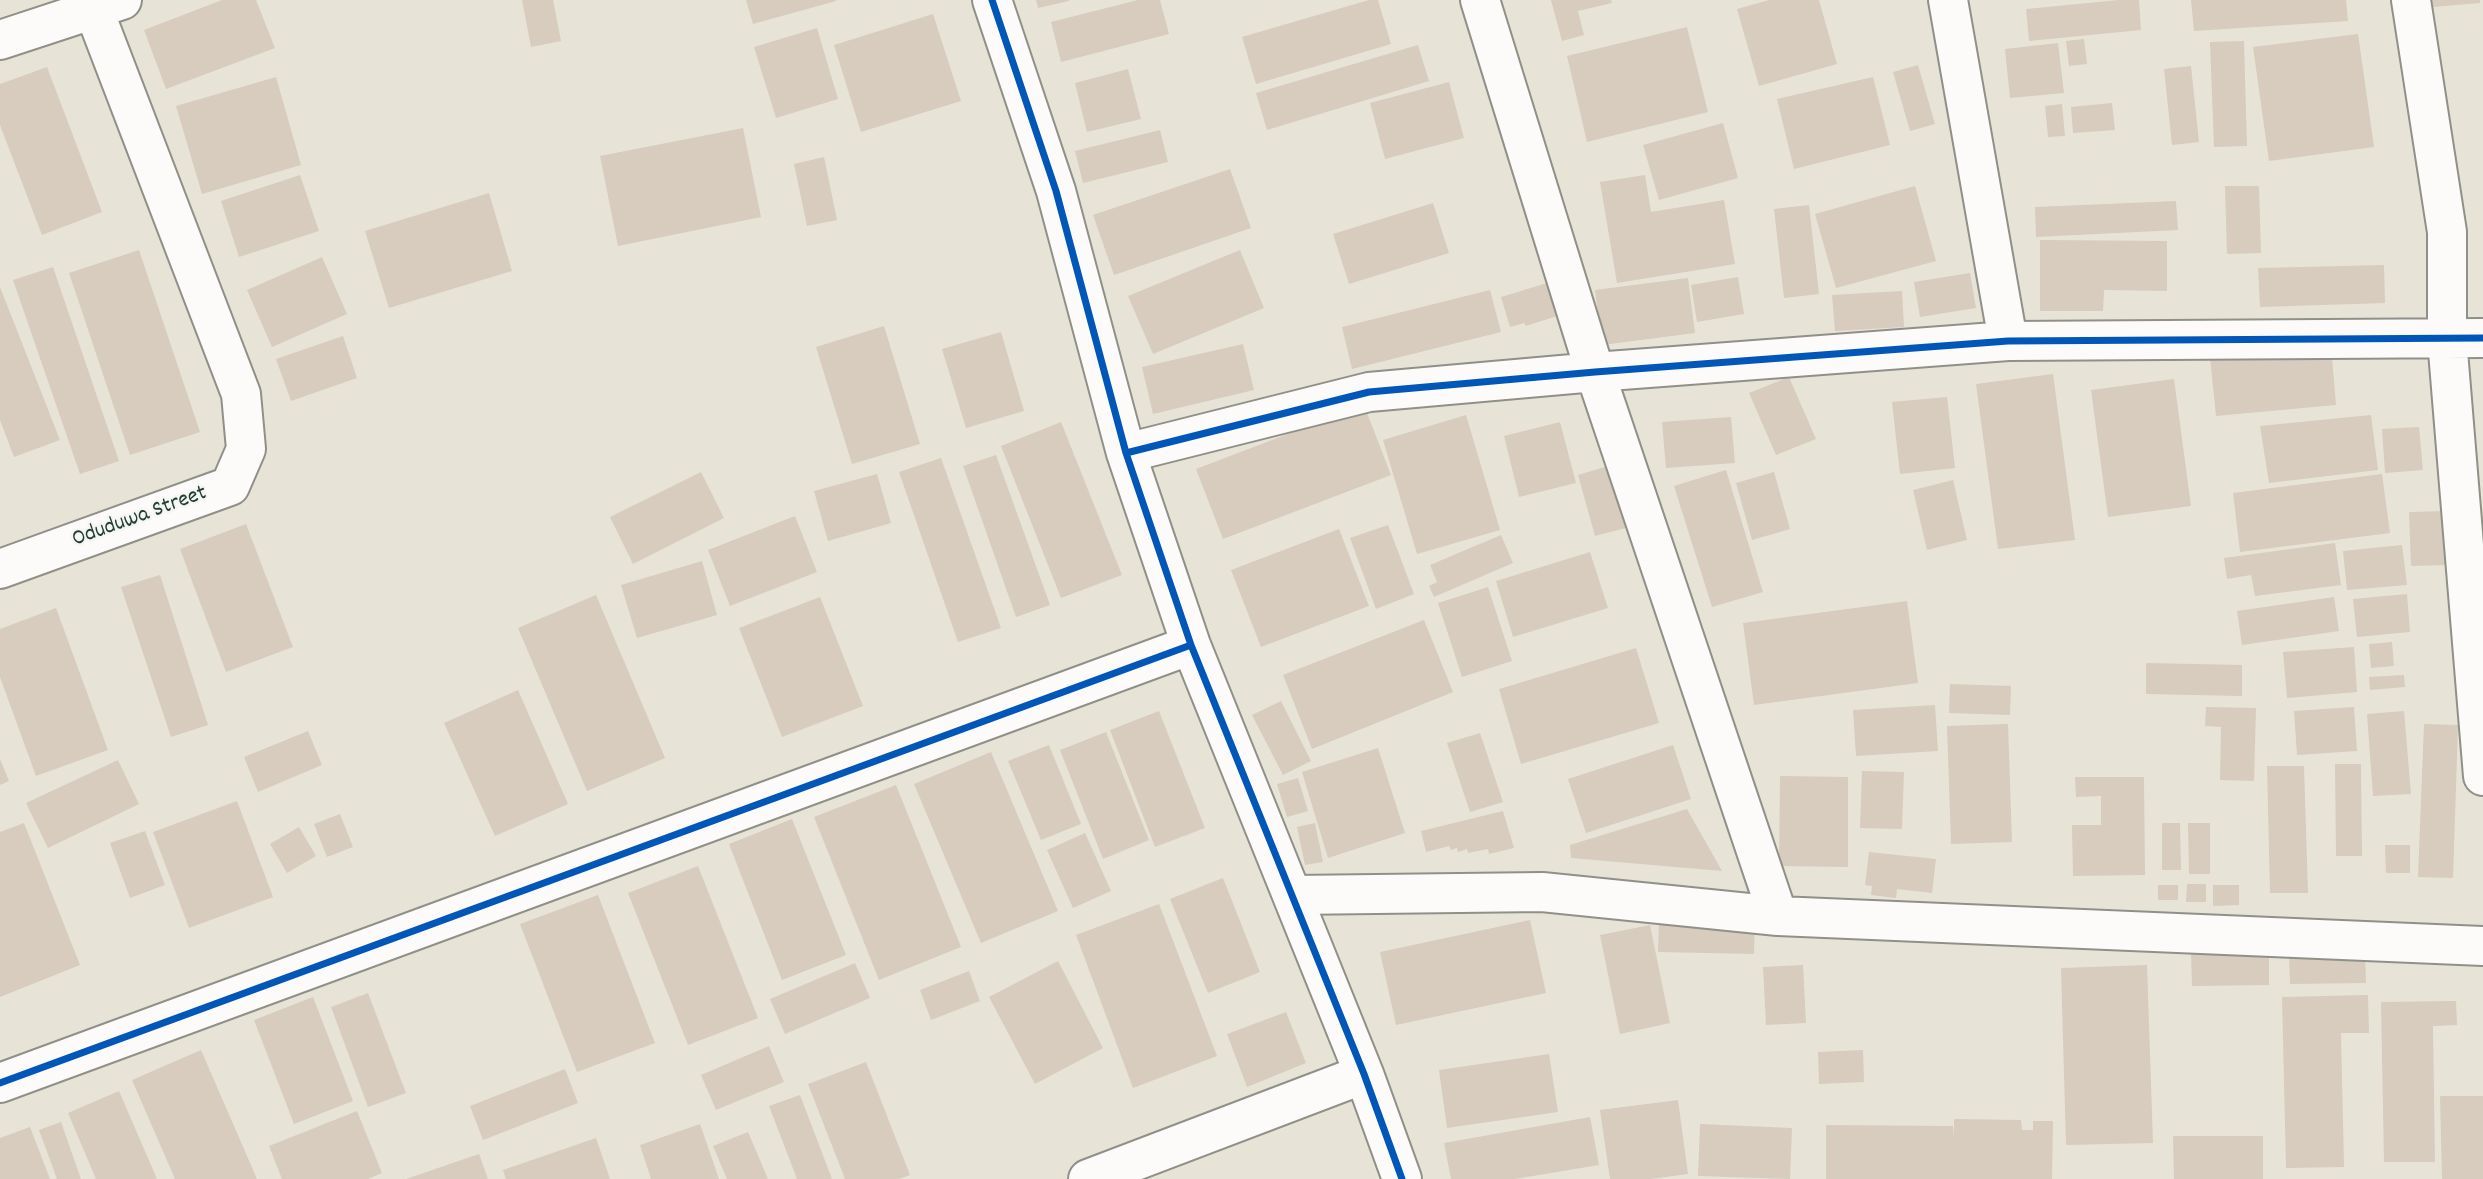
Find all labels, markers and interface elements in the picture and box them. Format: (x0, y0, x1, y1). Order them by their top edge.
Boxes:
street label: Oduduwa Street (69, 481, 211, 555)

